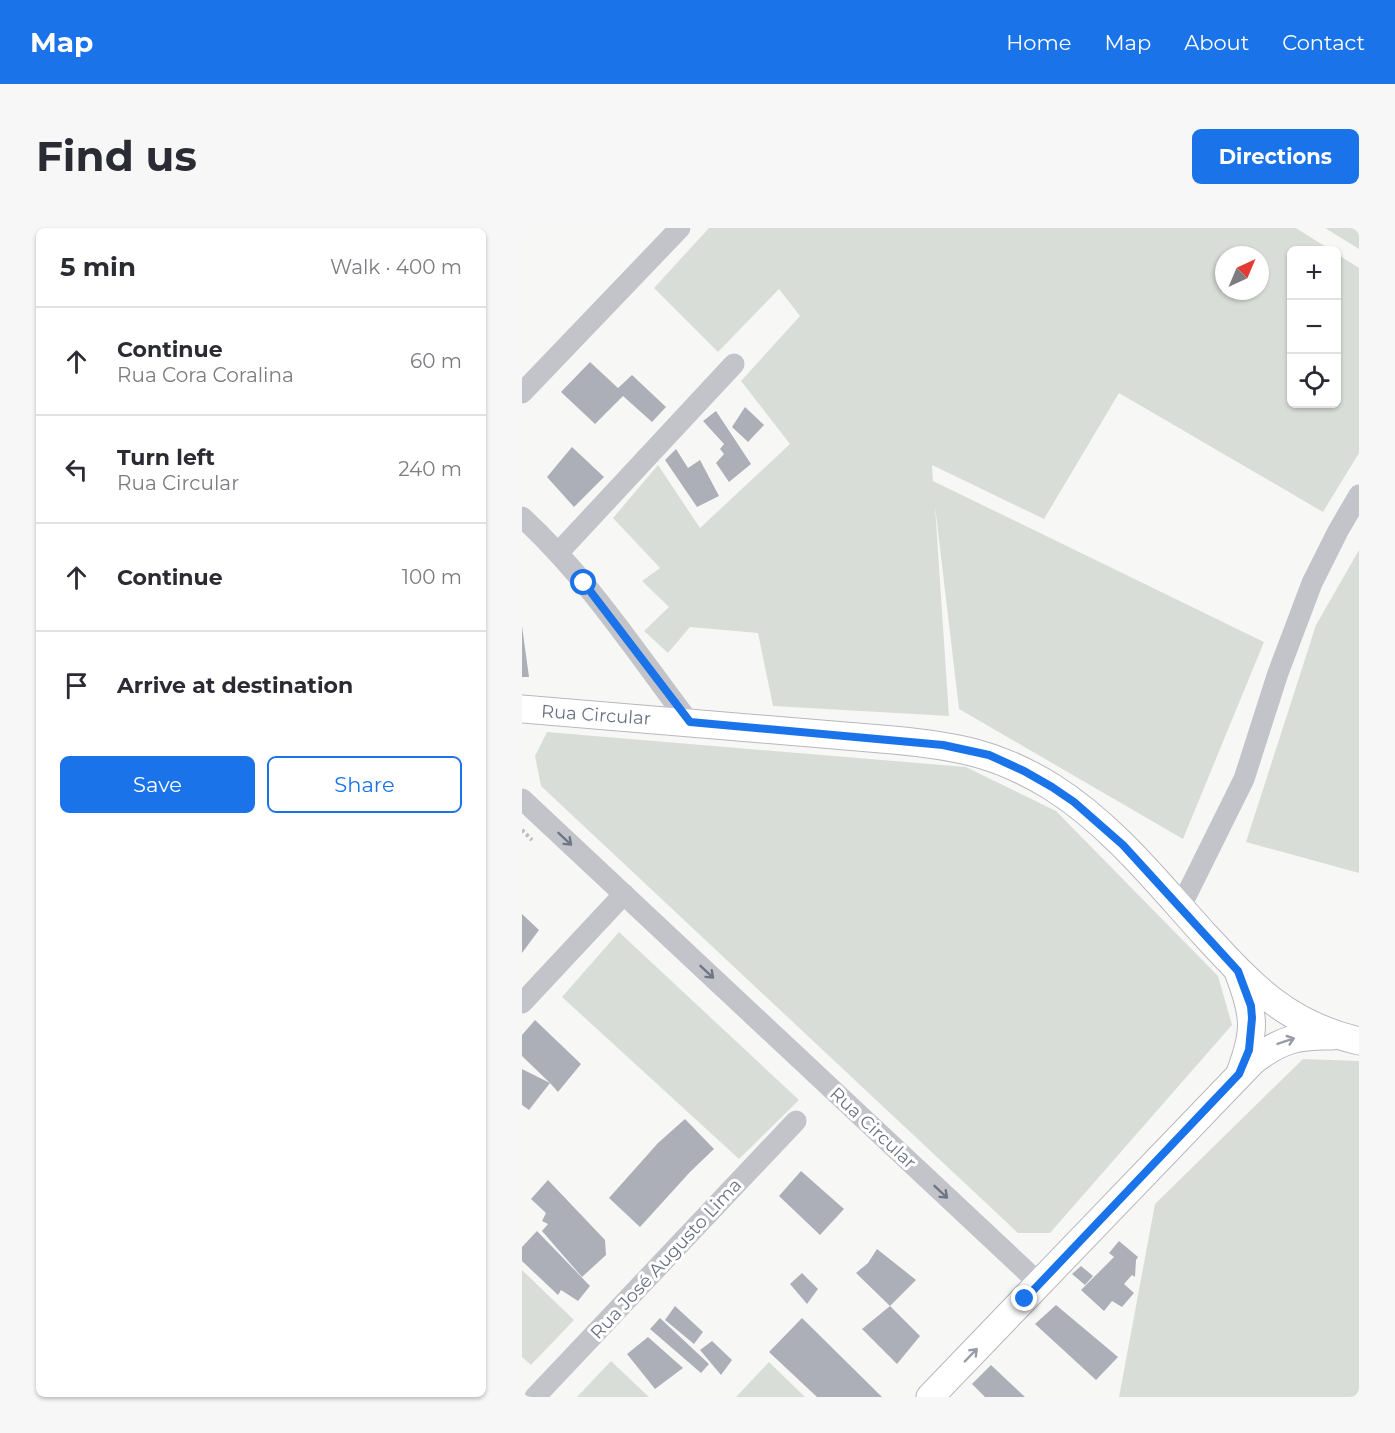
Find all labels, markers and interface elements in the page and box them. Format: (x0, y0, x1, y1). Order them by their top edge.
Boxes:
text: Map (30, 25, 93, 59)
text: Home (1006, 30, 1071, 55)
text: Map (1104, 30, 1151, 55)
text: About (1184, 30, 1249, 55)
text: Contact (1282, 30, 1365, 55)
button: Directions (1192, 129, 1359, 184)
text: Find us (36, 130, 197, 182)
north arrow (1215, 246, 1269, 300)
map controls (1287, 246, 1341, 408)
button: + (1287, 246, 1341, 300)
text: 5 min (60, 251, 136, 283)
text: Walk · 400 m (330, 255, 462, 279)
button: − (1287, 300, 1341, 354)
text: Continue (117, 336, 223, 363)
icon: ahead (60, 345, 93, 378)
text: 60 m (410, 349, 462, 373)
button: locate (1287, 354, 1341, 408)
text: Rua Cora Coralina (117, 363, 294, 387)
text: Turn left (117, 444, 215, 471)
icon: left (60, 453, 93, 486)
text: 240 m (398, 457, 462, 481)
text: Rua Circular (117, 471, 239, 495)
icon: ahead (60, 561, 93, 594)
text: Continue (117, 564, 223, 591)
text: 100 m (402, 565, 462, 589)
route start (570, 569, 596, 595)
icon: arrive (60, 669, 93, 702)
text: Arrive at destination (117, 672, 353, 699)
street label: Rua Circular (540, 700, 652, 730)
button: Save (60, 756, 255, 813)
button: Share (267, 756, 462, 813)
one-way arrow (557, 831, 572, 846)
one-way arrow (699, 965, 714, 979)
one-way arrow (1276, 1035, 1295, 1046)
street label: Rua Circular (825, 1082, 921, 1174)
street label: Rua José Augusto Lima (586, 1174, 746, 1344)
one-way arrow (933, 1184, 948, 1198)
route end (1011, 1285, 1037, 1311)
one-way arrow (963, 1348, 978, 1363)

